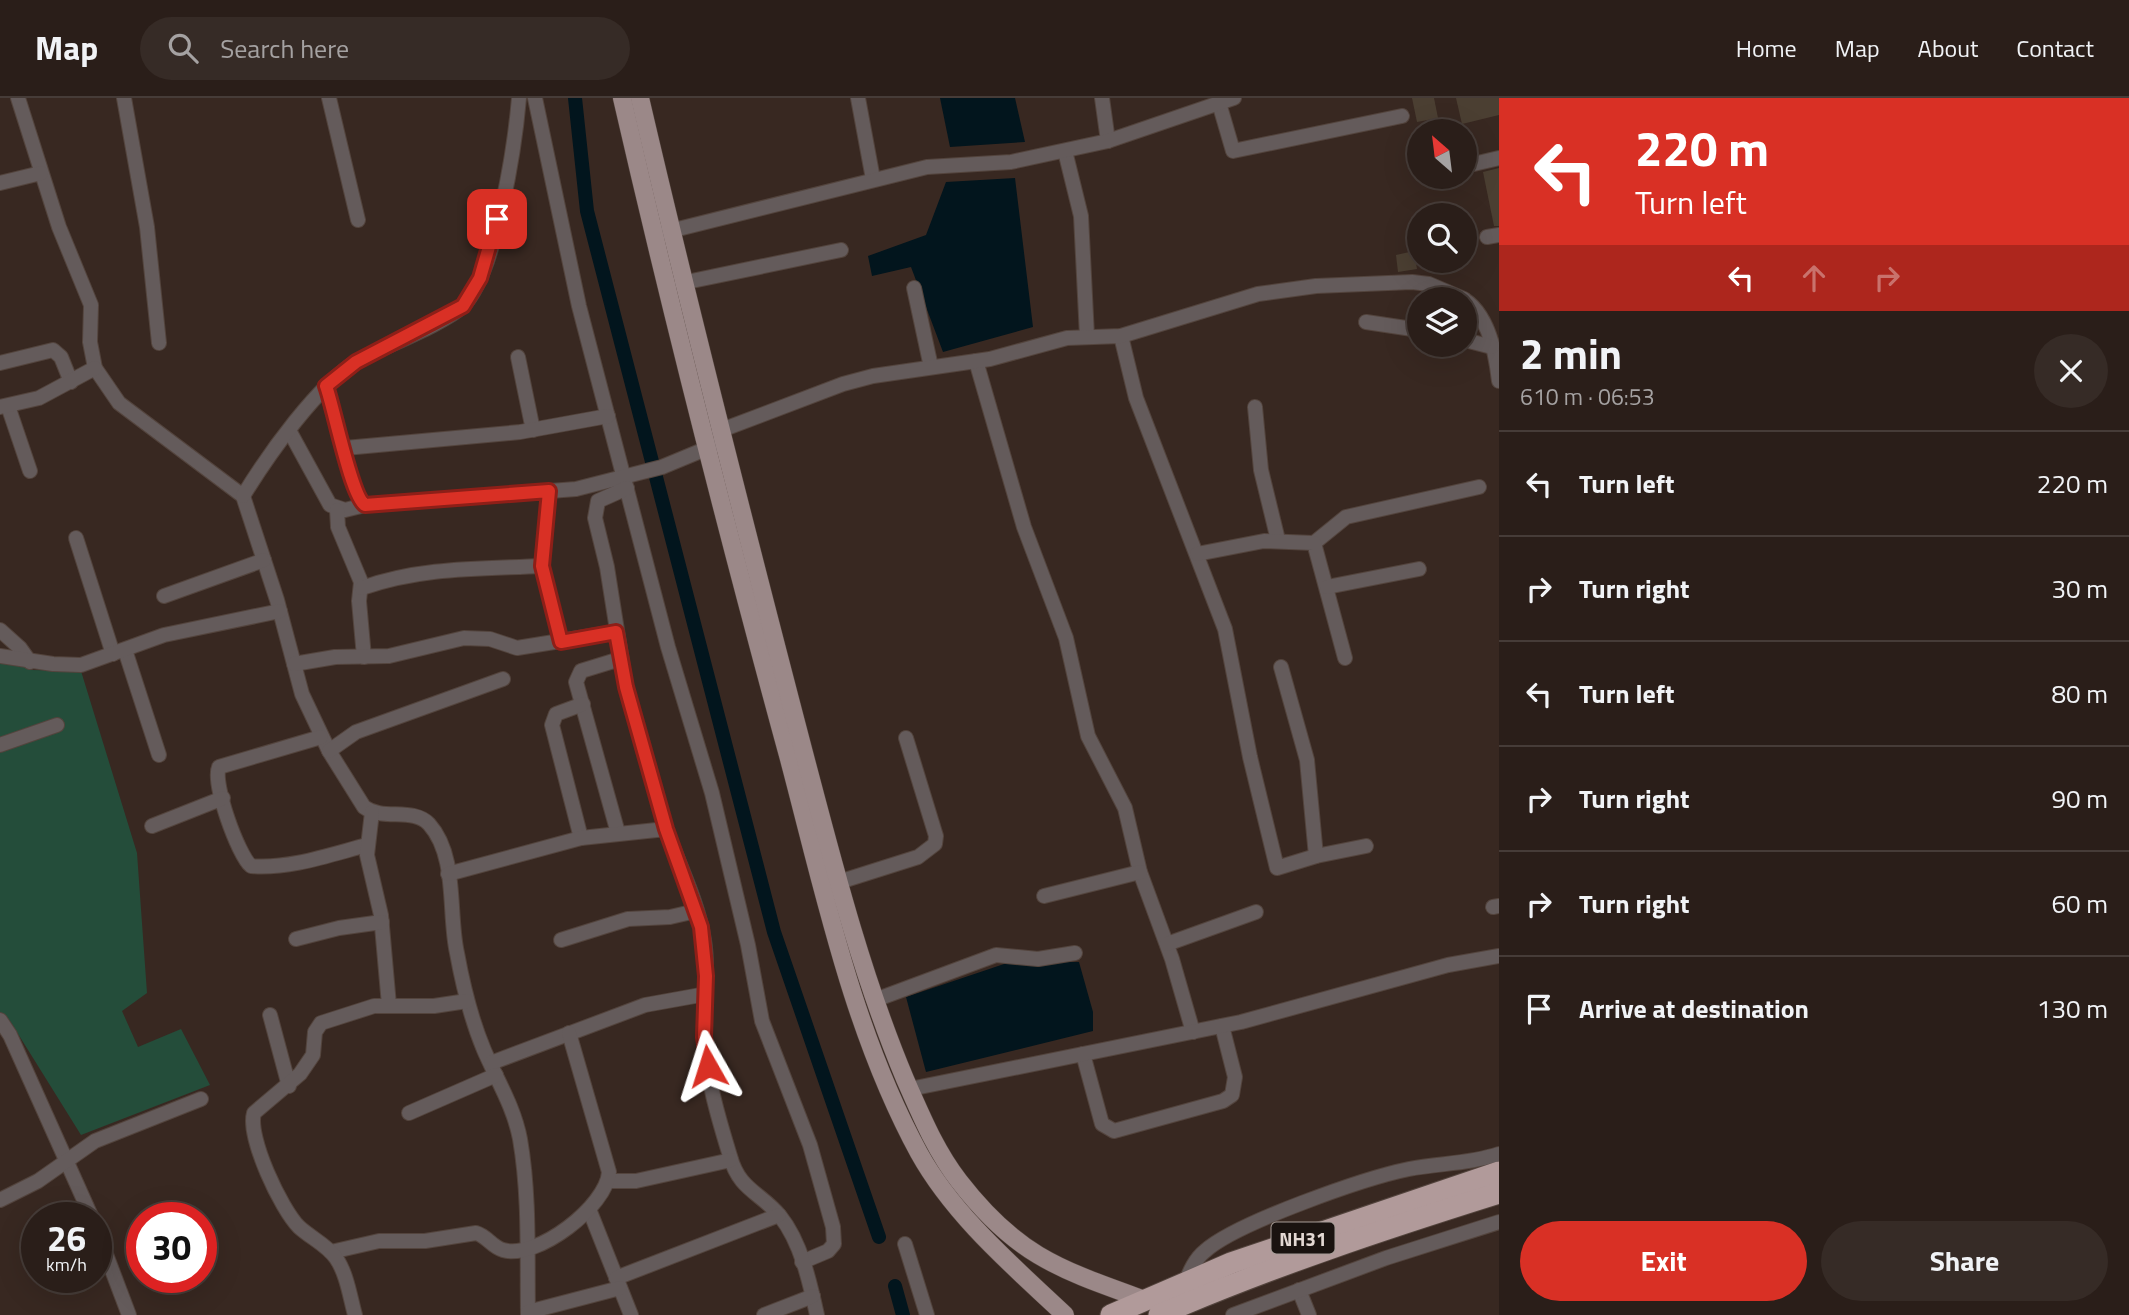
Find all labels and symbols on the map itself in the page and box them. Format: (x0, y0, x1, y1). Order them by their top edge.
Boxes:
north arrow (1407, 119, 1477, 189)
pin (467, 189, 527, 249)
position arrow (671, 1029, 745, 1103)
speed limit sign: 30 (126, 1202, 217, 1293)
road number: NH31 (1272, 1222, 1334, 1254)

